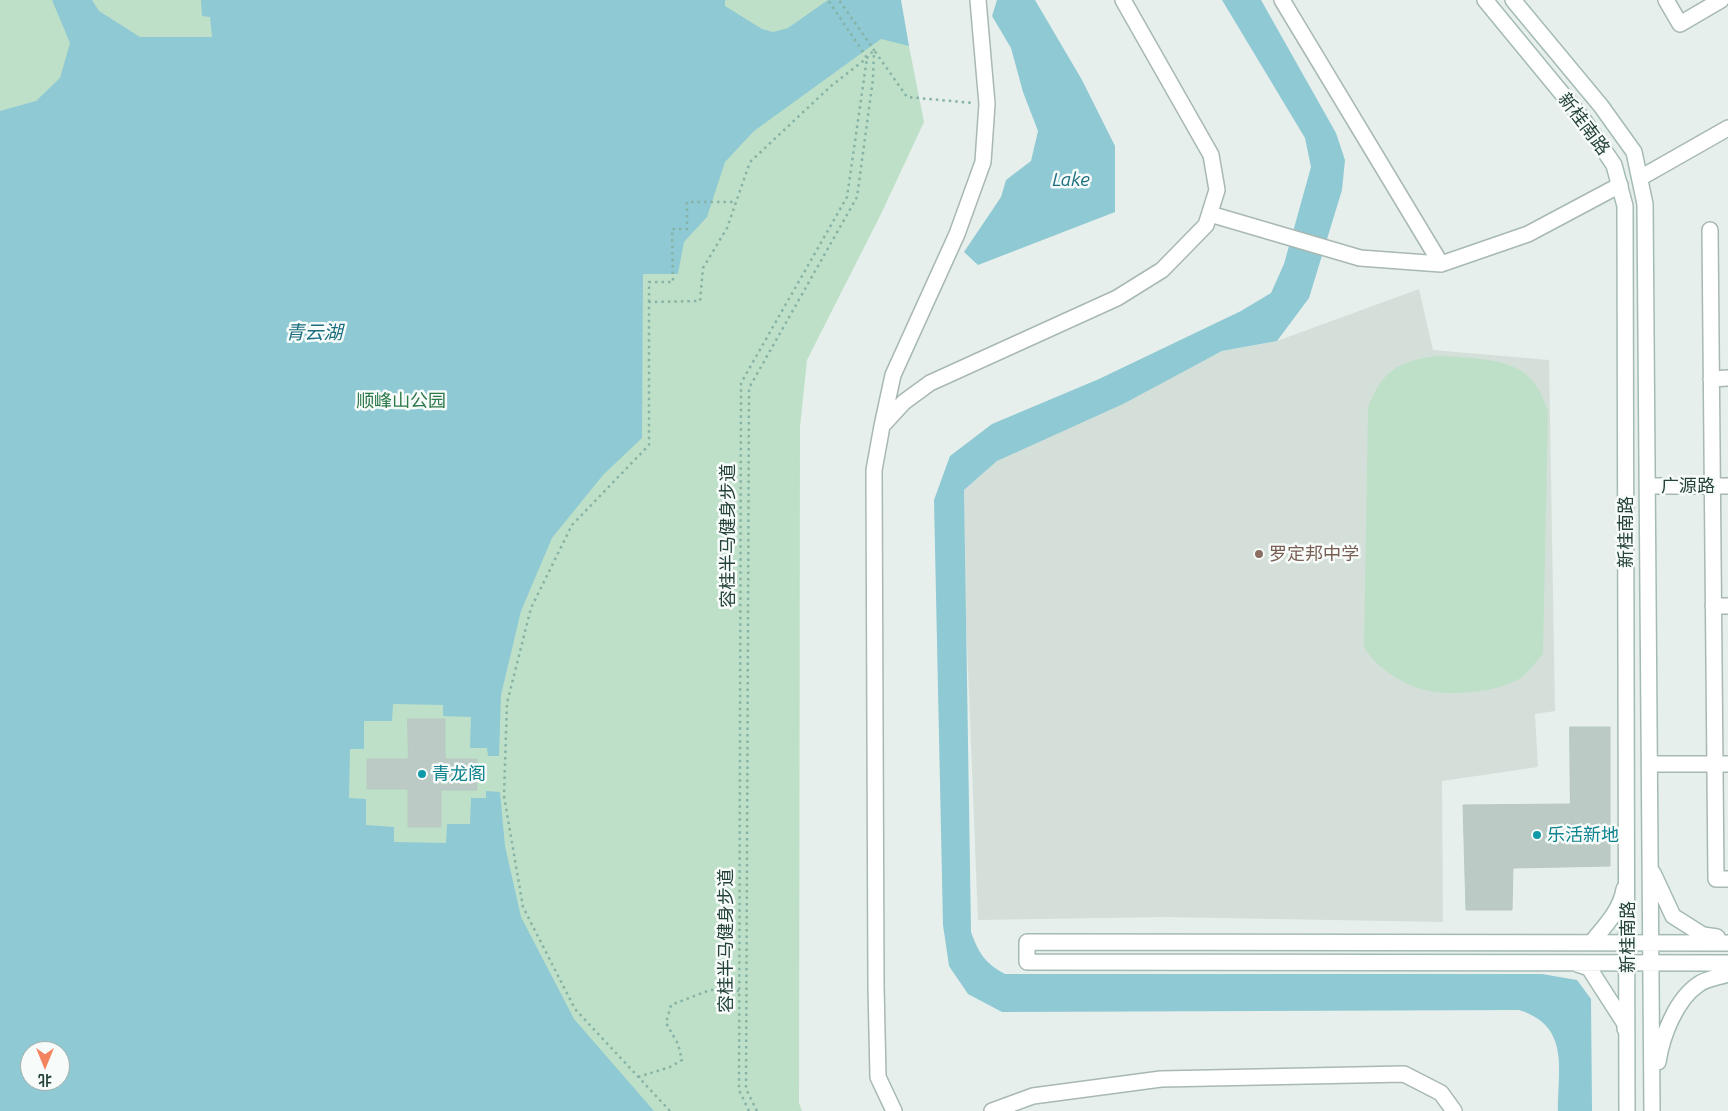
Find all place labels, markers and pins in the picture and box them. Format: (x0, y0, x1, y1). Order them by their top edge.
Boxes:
place label: 罗定邦中学 (1269, 543, 1359, 565)
marker: 罗定邦中学 (1253, 548, 1265, 560)
place label: 青龙阁 (432, 763, 486, 785)
marker: 青龙阁 (416, 768, 428, 780)
place label: 乐活新地 (1547, 824, 1619, 846)
marker: 乐活新地 (1531, 829, 1543, 841)

